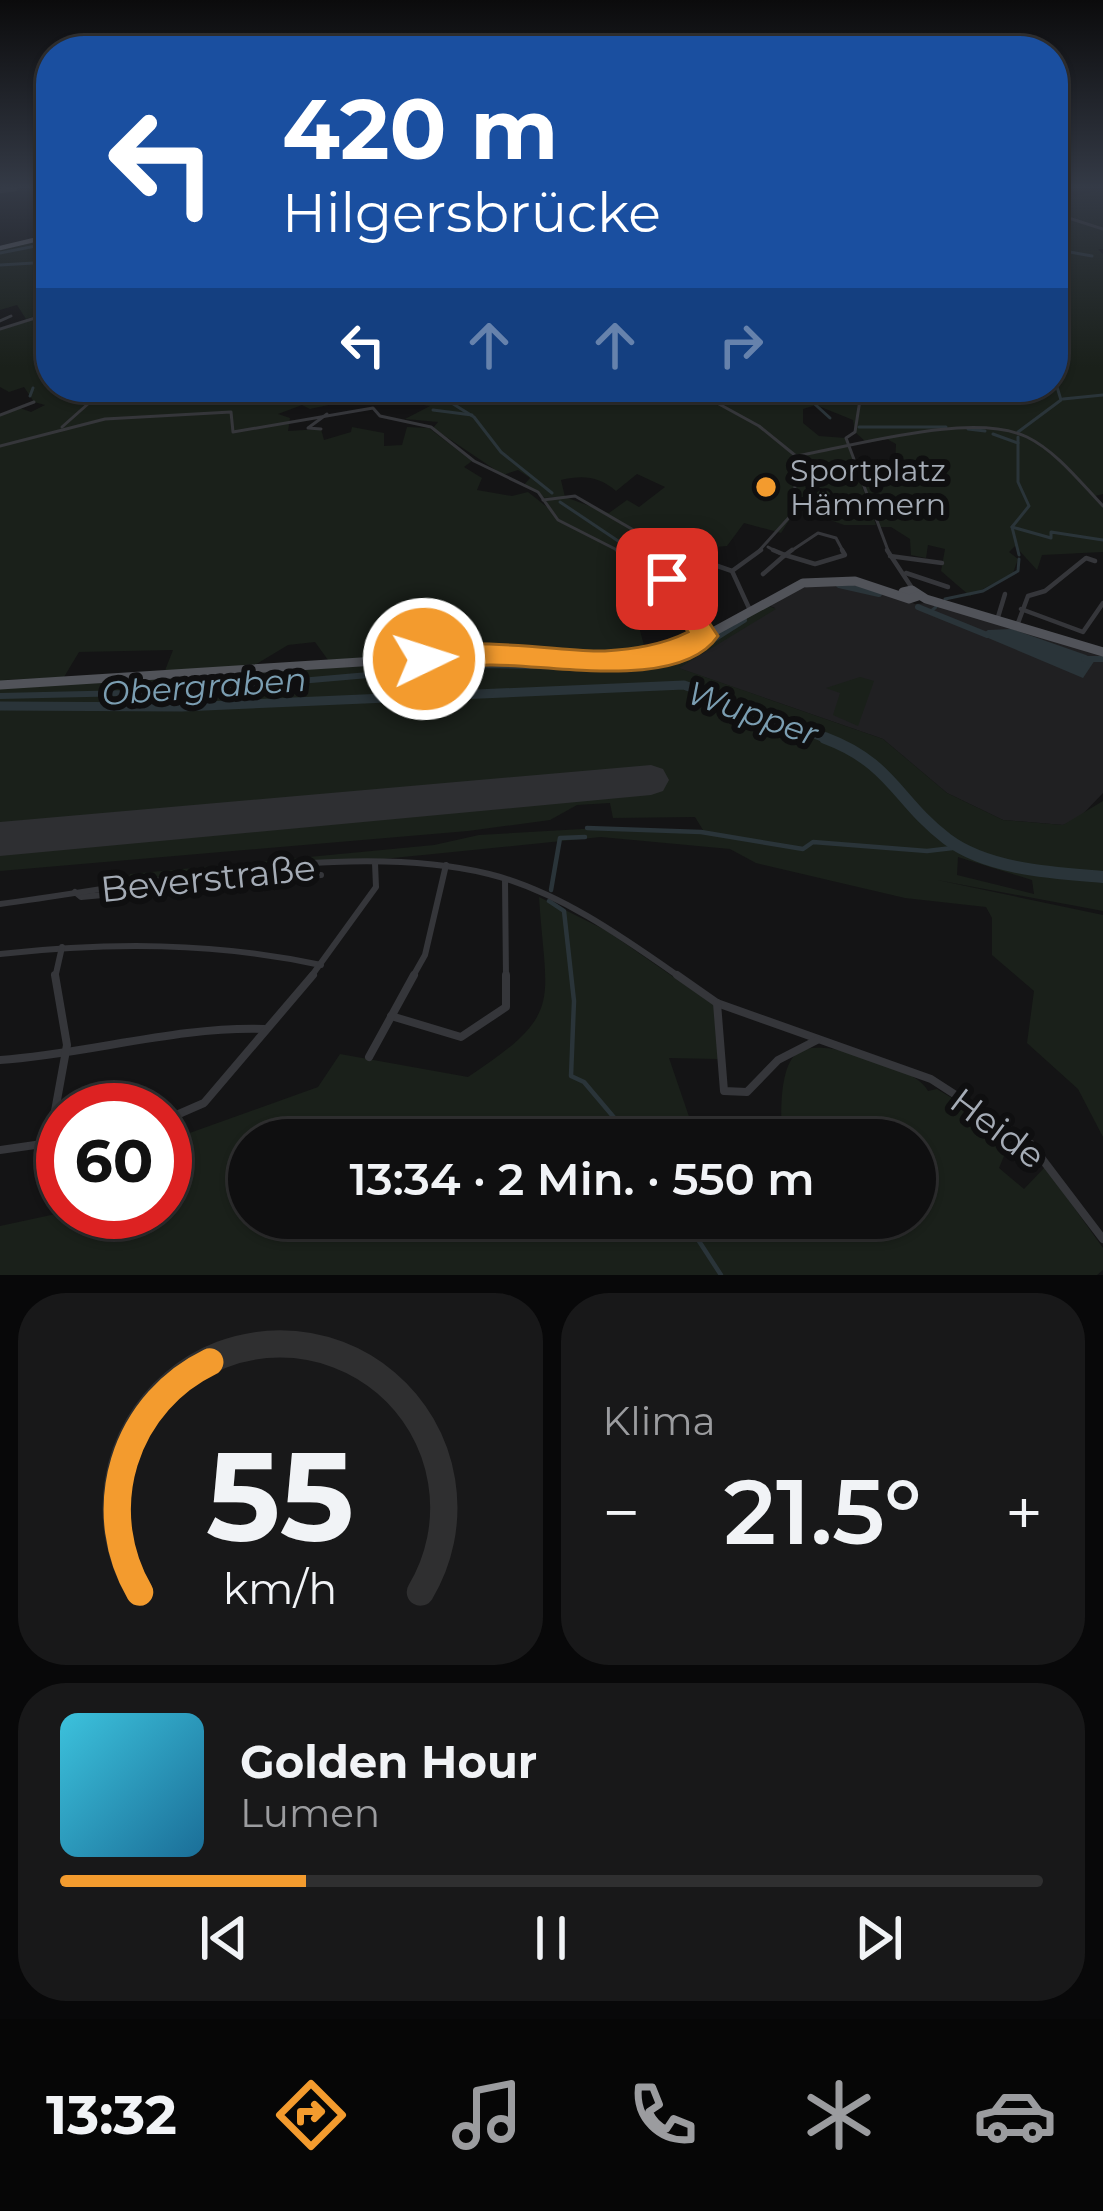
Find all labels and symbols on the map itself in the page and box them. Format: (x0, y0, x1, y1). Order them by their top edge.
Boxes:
place label: Sportplatz Hämmern (790, 452, 946, 523)
marker: Sportplatz Hämmern (753, 474, 779, 500)
pin (616, 528, 718, 630)
position arrow (361, 596, 487, 722)
water label: Obergraben (100, 659, 308, 713)
water label: Wupper (683, 672, 824, 754)
street label: Beverstraße (98, 845, 318, 911)
street label: Heide (942, 1078, 1054, 1178)
speed limit sign: 60 (36, 1083, 192, 1239)

